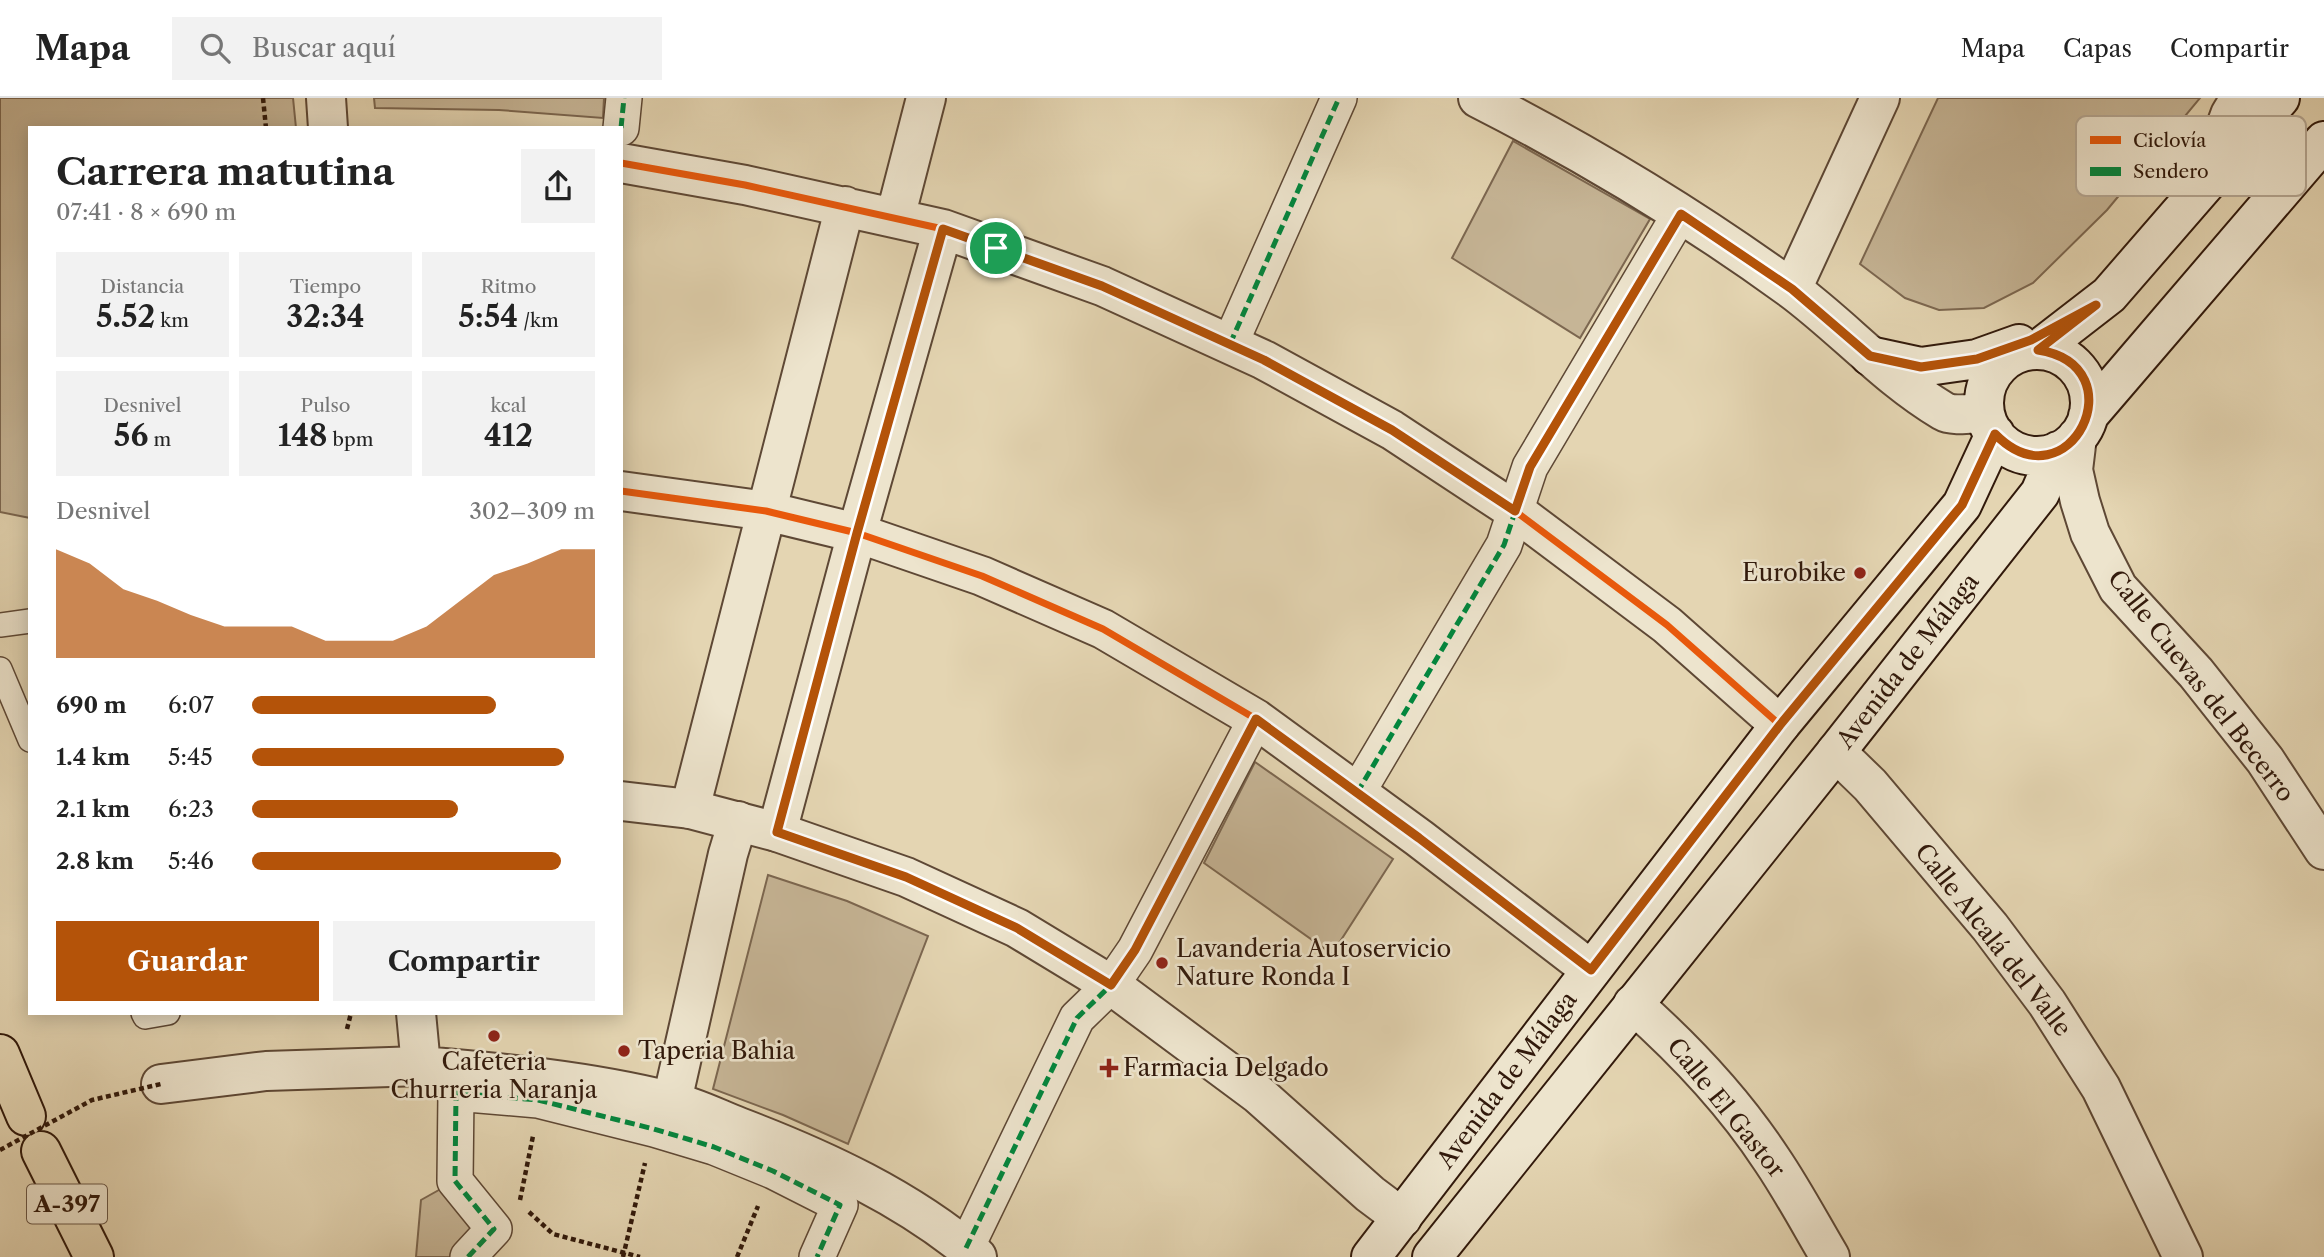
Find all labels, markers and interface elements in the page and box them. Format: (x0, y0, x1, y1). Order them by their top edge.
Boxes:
search box (172, 17, 662, 80)
text: Mapa (35, 28, 130, 69)
icon: search (196, 29, 234, 67)
text: Buscar aquí (252, 32, 396, 64)
text: Mapa (1961, 34, 2025, 63)
text: Capas (2063, 34, 2132, 63)
text: Compartir (2170, 34, 2289, 63)
legend (2076, 116, 2306, 196)
text: Ciclovía (2133, 129, 2206, 152)
text: Carrera matutina (56, 148, 395, 195)
button: share (521, 149, 595, 223)
text: Sendero (2133, 160, 2209, 183)
text: 07:41 · 8 × 690 m (56, 198, 236, 226)
pin (966, 218, 1026, 278)
icon: arrive (977, 229, 1015, 267)
text: Distancia (101, 275, 184, 298)
text: Tiempo (290, 275, 361, 298)
text: Ritmo (481, 275, 536, 298)
text: 5.52 (96, 298, 155, 335)
text: 32:34 (286, 298, 365, 335)
text: 5:54 (458, 298, 518, 335)
text: km (155, 309, 189, 332)
text: /km (518, 309, 559, 332)
text: Desnivel (104, 394, 181, 417)
text: Pulso (301, 394, 350, 417)
text: kcal (491, 394, 526, 417)
text: 56 (114, 417, 148, 454)
text: 148 (278, 417, 327, 454)
text: 412 (484, 417, 533, 454)
text: m (148, 428, 171, 451)
text: bpm (327, 428, 373, 451)
text: Desnivel (56, 497, 150, 525)
text: 302–309 m (469, 497, 595, 525)
place label: Eurobike (1742, 558, 1846, 587)
street label: Calle Cuevas del Becerro (2102, 564, 2301, 807)
marker: Eurobike (1852, 565, 1868, 581)
street label: Avenida de Málaga (1830, 567, 1985, 755)
text: 690 m (56, 691, 127, 719)
text: 6:07 (168, 691, 214, 719)
text: 1.4 km (56, 743, 130, 771)
text: 5:45 (168, 743, 213, 771)
text: 2.1 km (56, 795, 130, 823)
text: 6:23 (168, 795, 214, 823)
street label: Calle Alcalá del Valle (1909, 838, 2078, 1042)
text: 2.8 km (56, 847, 134, 875)
text: 5:46 (168, 847, 214, 875)
button: Guardar (56, 921, 319, 1001)
button: Compartir (333, 921, 595, 1001)
place label: Lavanderia Autoservicio Nature Ronda I (1176, 934, 1451, 991)
marker: Lavanderia Autoservicio Nature Ronda I (1154, 955, 1170, 971)
street label: Avenida de Málaga (1430, 985, 1583, 1175)
marker: Cafeteria Churreria Naranja (486, 1028, 502, 1044)
street label: Calle El Gastor (1661, 1032, 1791, 1183)
place label: Taperia Bahia (638, 1036, 796, 1065)
marker: Taperia Bahia (616, 1043, 632, 1059)
place label: Cafeteria Churreria Naranja (391, 1047, 598, 1104)
place label: Farmacia Delgado (1123, 1053, 1329, 1082)
marker: Farmacia Delgado (1101, 1060, 1117, 1076)
road number: A-397 (27, 1184, 107, 1224)

